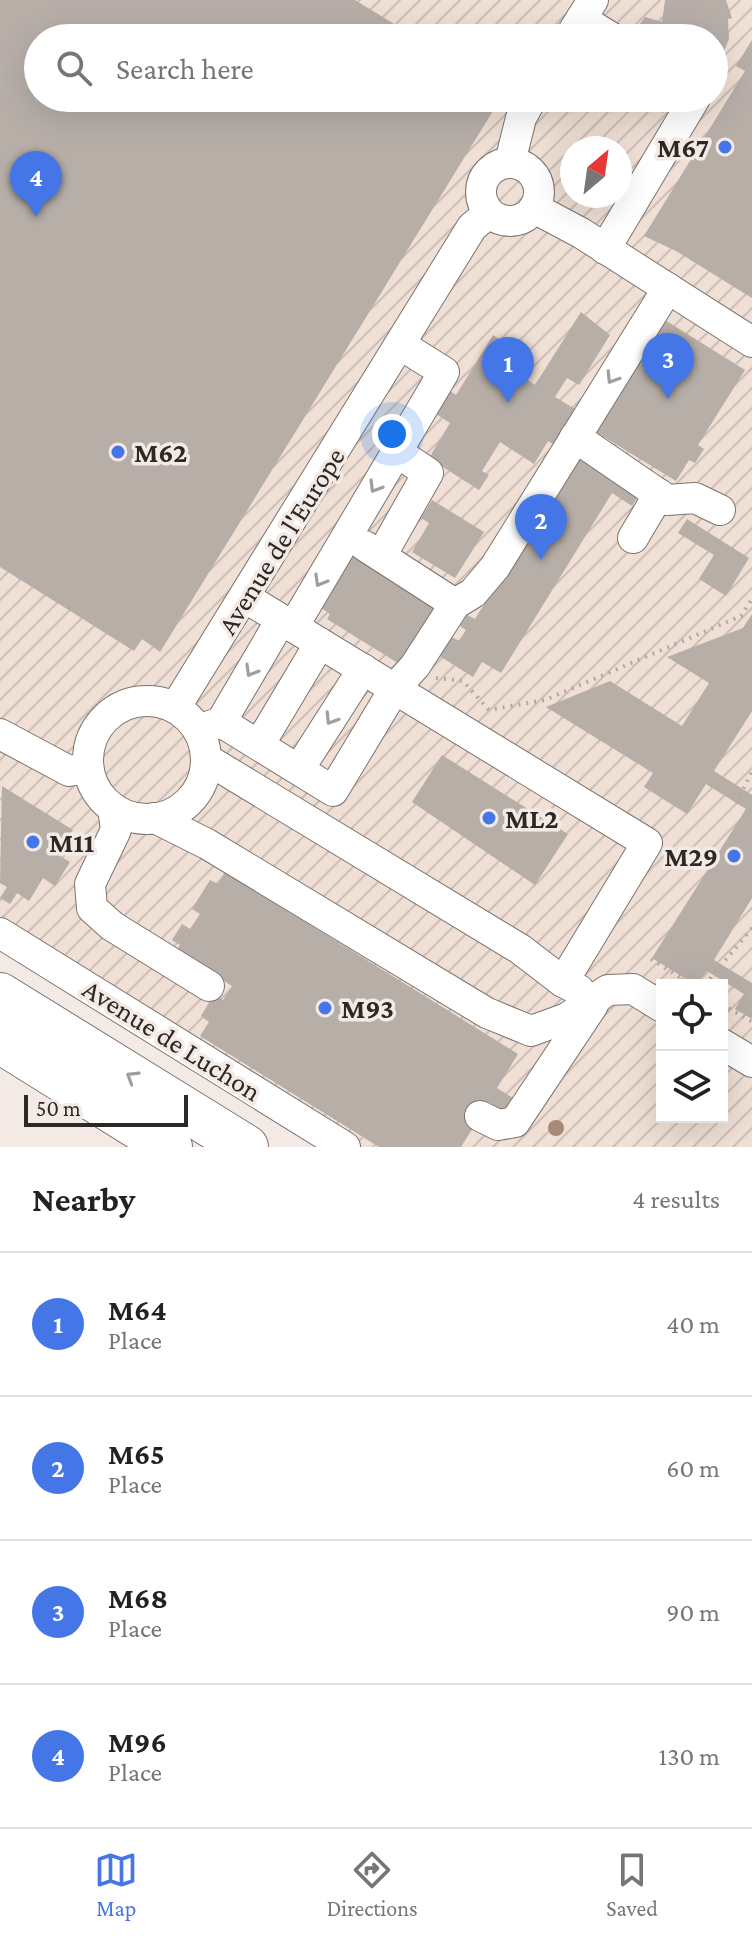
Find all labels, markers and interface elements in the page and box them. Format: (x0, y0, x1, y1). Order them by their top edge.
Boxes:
search box (24, 24, 728, 112)
icon: search (52, 46, 96, 90)
text: Search here (116, 52, 254, 85)
place label: M67 (657, 132, 709, 163)
north arrow (560, 136, 632, 208)
marker: M67 (716, 138, 734, 156)
pin: 4 (10, 151, 62, 217)
pin: 3 (642, 333, 694, 399)
pin: 1 (482, 337, 534, 403)
one-way arrow (606, 369, 621, 384)
your location (372, 414, 412, 454)
place label: M62 (134, 437, 187, 468)
street label: Avenue de l'Europe (211, 442, 351, 640)
marker: M62 (109, 443, 127, 461)
one-way arrow (370, 478, 385, 493)
pin: 2 (515, 494, 567, 560)
one-way arrow (314, 572, 330, 587)
one-way arrow (245, 662, 261, 677)
one-way arrow (325, 710, 340, 725)
place label: ML2 (505, 803, 558, 834)
marker: ML2 (480, 809, 498, 827)
place label: M11 (49, 827, 94, 858)
marker: M11 (24, 833, 42, 851)
place label: M29 (664, 841, 718, 872)
marker: M29 (725, 847, 743, 865)
street label: Avenue de Luchon (77, 973, 267, 1107)
map controls (656, 979, 728, 1123)
button: locate (656, 979, 728, 1051)
place label: M93 (341, 993, 394, 1024)
marker: M93 (316, 999, 334, 1017)
button: layers (656, 1051, 728, 1123)
one-way arrow (126, 1071, 141, 1086)
scale bar (24, 1091, 188, 1127)
text: 50 m (36, 1096, 81, 1121)
text: Nearby (32, 1181, 135, 1218)
text: 4 results (632, 1185, 720, 1214)
text: M64 (108, 1293, 167, 1326)
text: 1 (53, 1310, 63, 1339)
text: 40 m (666, 1310, 720, 1339)
text: Place (108, 1326, 162, 1355)
text: M65 (108, 1437, 165, 1470)
text: 2 (51, 1454, 65, 1483)
text: 60 m (666, 1454, 720, 1483)
text: Place (108, 1470, 162, 1499)
text: M68 (108, 1581, 168, 1614)
text: 3 (52, 1598, 64, 1627)
text: 90 m (666, 1598, 720, 1627)
text: Place (108, 1614, 162, 1643)
text: M96 (108, 1725, 167, 1758)
text: 4 (51, 1742, 65, 1771)
text: 130 m (659, 1742, 720, 1771)
text: Place (108, 1758, 162, 1787)
tab: Map (94, 1848, 138, 1921)
tab: Directions (327, 1848, 418, 1921)
tab: Saved (606, 1848, 658, 1921)

